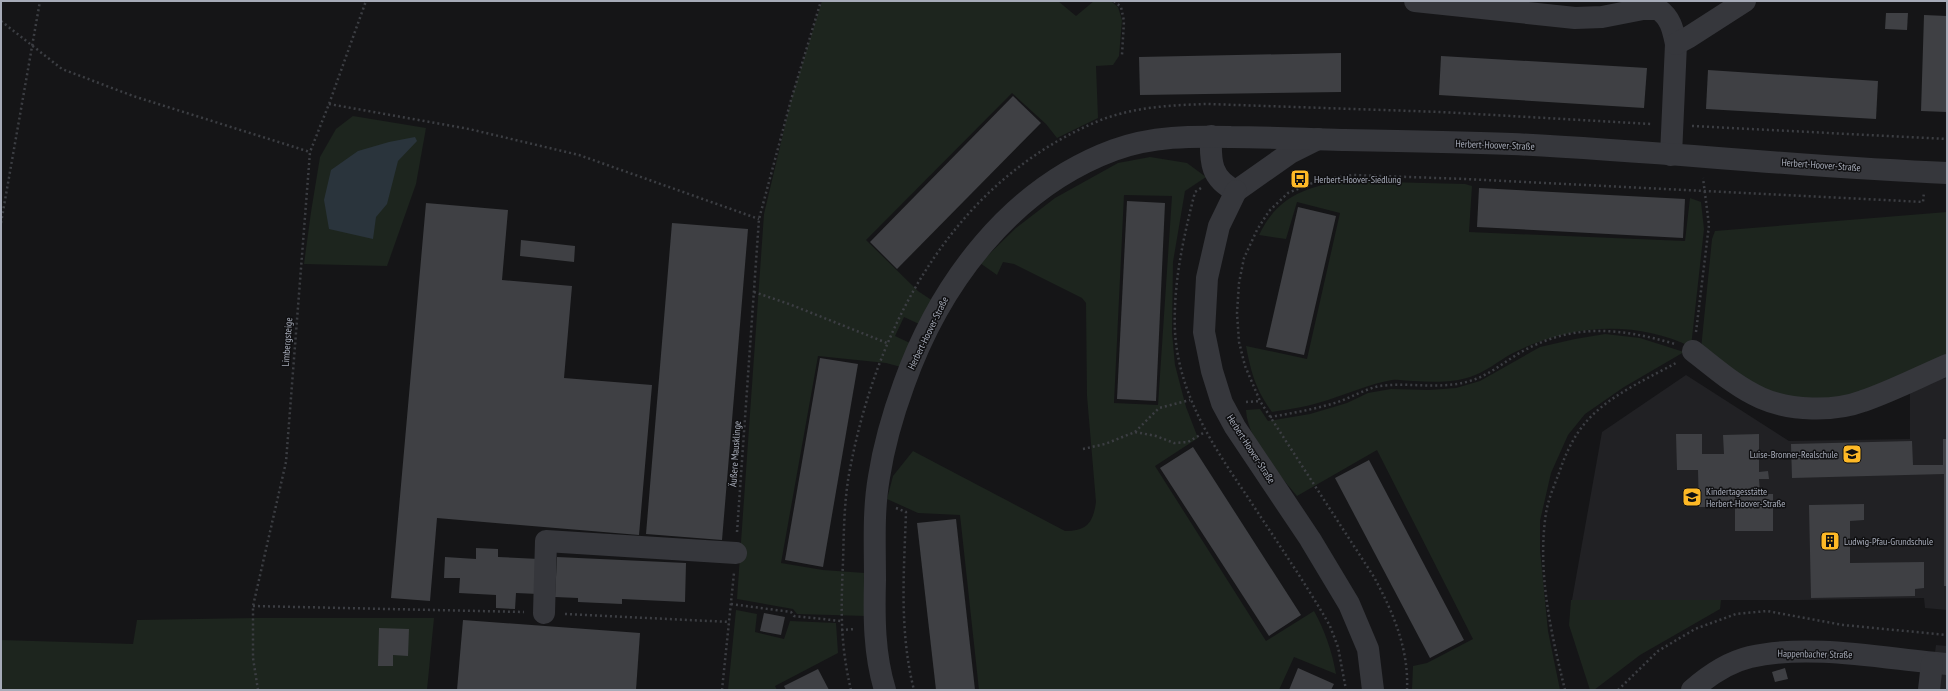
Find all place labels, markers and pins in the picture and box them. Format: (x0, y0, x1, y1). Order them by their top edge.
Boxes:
bus stop icon: Herbert-Hoover-Siedlung (1289, 168, 1311, 190)
place label: Herbert-Hoover-Siedlung (1314, 173, 1401, 186)
school or university icon: Luise-Bronner-Realschule (1841, 443, 1863, 465)
place label: Luise-Bronner-Realschule (1750, 448, 1838, 461)
place label: Kindertagesstätte Herbert-Hoover-Straße (1706, 485, 1785, 510)
school or university icon: Kindertagesstätte Herbert-Hoover-Straße (1681, 486, 1703, 508)
building icon: Ludwig-Pfau-Grundschule (1819, 530, 1841, 552)
place label: Ludwig-Pfau-Grundschule (1844, 535, 1933, 548)

